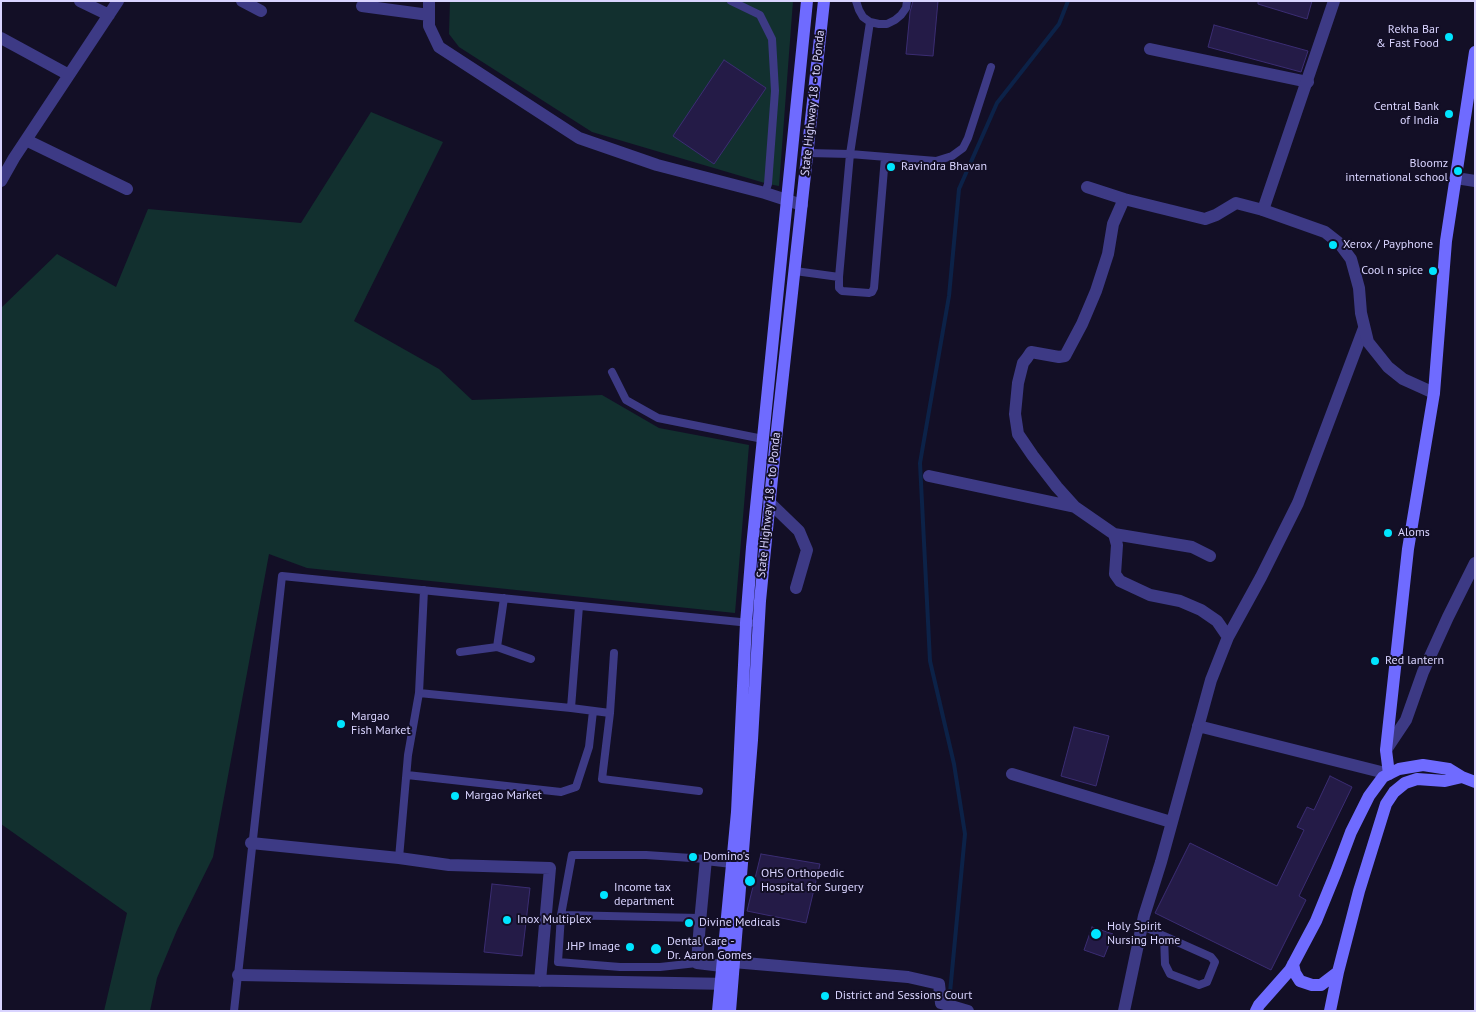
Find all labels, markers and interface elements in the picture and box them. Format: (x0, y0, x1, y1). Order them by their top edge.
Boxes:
place label: Rekha Bar & Fast Food (1376, 23, 1439, 51)
street label: State Highway 18 - to Ponda (798, 29, 828, 177)
marker: Rekha Bar & Fast Food (1443, 31, 1455, 43)
place label: Central Bank of India (1374, 100, 1439, 128)
marker: Central Bank of India (1443, 108, 1455, 120)
place label: Bloomz international school (1345, 157, 1448, 185)
place label: Ravindra Bhavan (901, 160, 987, 174)
marker: Ravindra Bhavan (885, 161, 897, 173)
marker: Bloomz international school (1452, 165, 1464, 177)
place label: Xerox / Payphone (1343, 238, 1433, 252)
marker: Xerox / Payphone (1327, 239, 1339, 251)
place label: Cool n spice (1361, 264, 1423, 278)
marker: Cool n spice (1427, 265, 1439, 277)
street label: State Highway 18 - to Ponda (754, 431, 784, 579)
place label: Aloms (1398, 526, 1430, 540)
marker: Aloms (1382, 527, 1394, 539)
place label: Red lantern (1385, 654, 1444, 668)
marker: Red lantern (1369, 655, 1381, 667)
place label: Margao Fish Market (351, 710, 411, 738)
marker: Margao Fish Market (335, 718, 347, 730)
place label: Margao Market (465, 789, 542, 803)
marker: Margao Market (449, 790, 461, 802)
place label: Domino's (703, 850, 750, 864)
marker: Domino's (687, 851, 699, 863)
place label: OHS Orthopedic Hospital for Surgery (761, 867, 864, 895)
marker: OHS Orthopedic Hospital for Surgery (743, 874, 757, 888)
place label: Income tax department (614, 881, 674, 909)
marker: Income tax department (598, 889, 610, 901)
place label: Inox Multiplex (517, 913, 591, 927)
marker: Inox Multiplex (501, 914, 513, 926)
place label: Divine Medicals (699, 916, 780, 930)
marker: Divine Medicals (683, 917, 695, 929)
place label: Holy Spirit Nursing Home (1107, 920, 1180, 948)
marker: Holy Spirit Nursing Home (1089, 927, 1103, 941)
place label: Dental Care - Dr. Aaron Gomes (667, 935, 752, 963)
place label: JHP Image (567, 940, 620, 954)
marker: JHP Image (624, 941, 636, 953)
marker: Dental Care - Dr. Aaron Gomes (649, 942, 663, 956)
place label: District and Sessions Court (835, 989, 972, 1003)
marker: District and Sessions Court (819, 990, 831, 1002)

